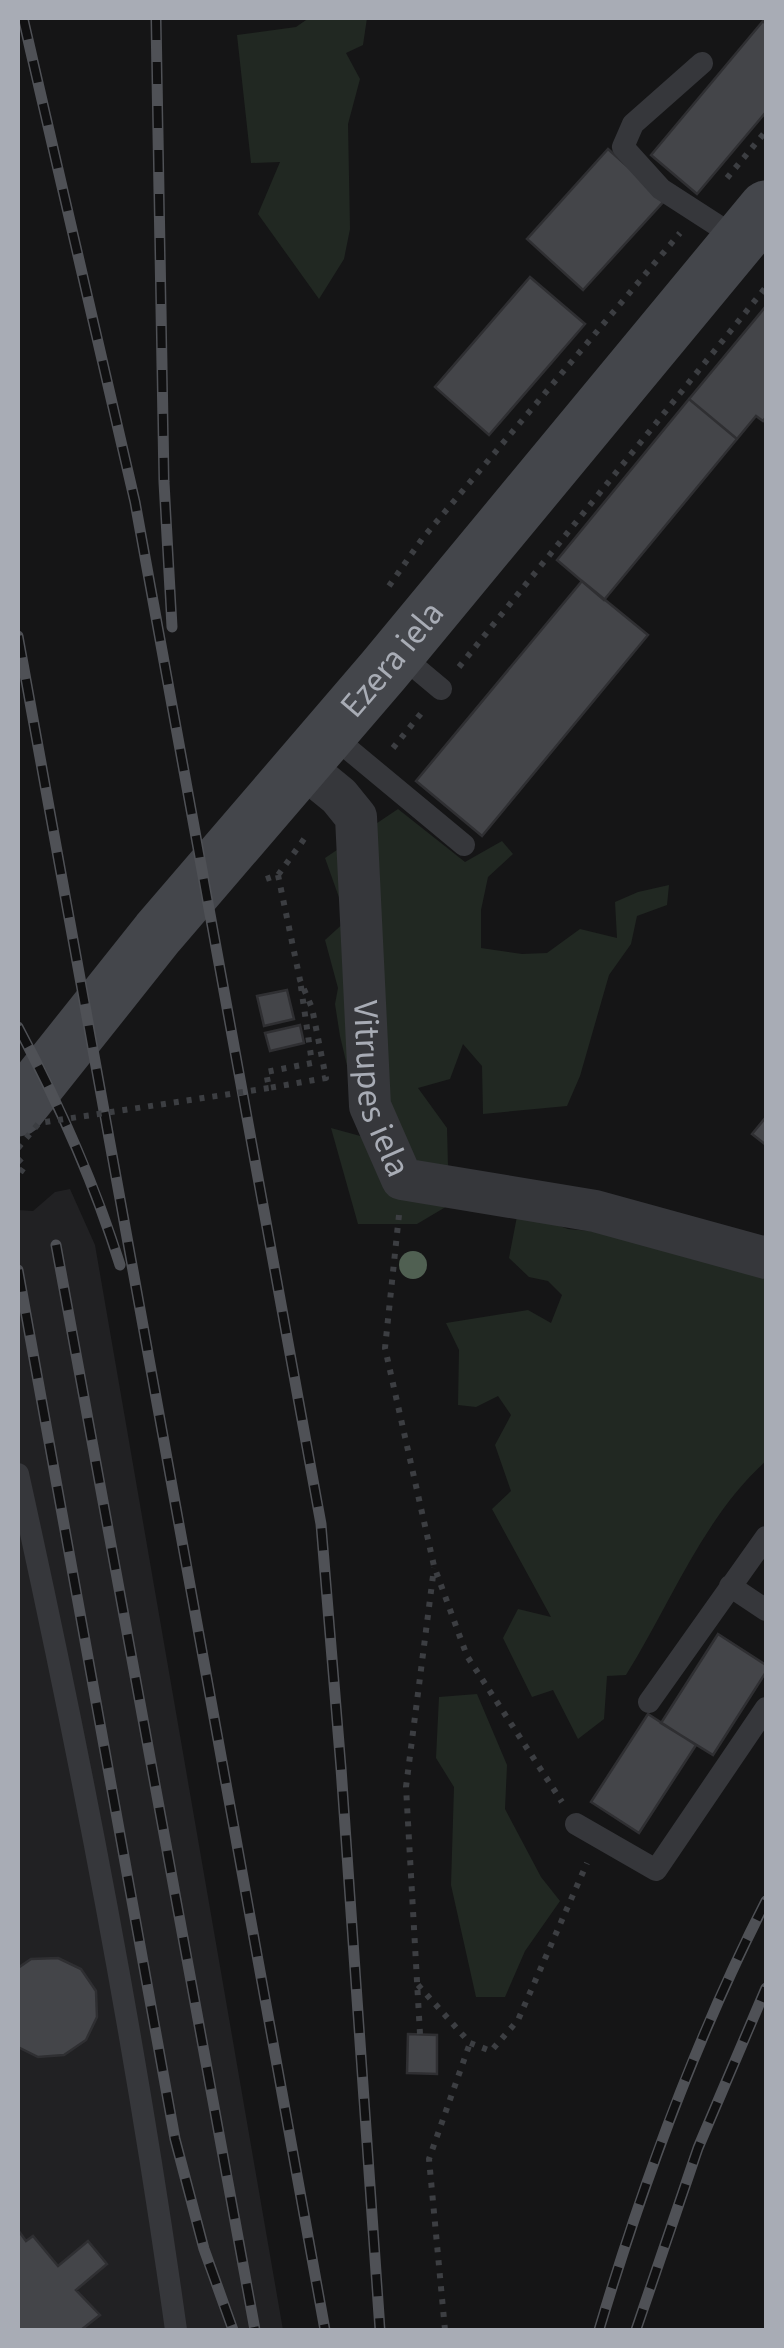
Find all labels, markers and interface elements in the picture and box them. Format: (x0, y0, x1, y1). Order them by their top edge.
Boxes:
street label: Ezera iela (328, 590, 456, 729)
street label: Vitrupes iela (340, 999, 423, 1185)

